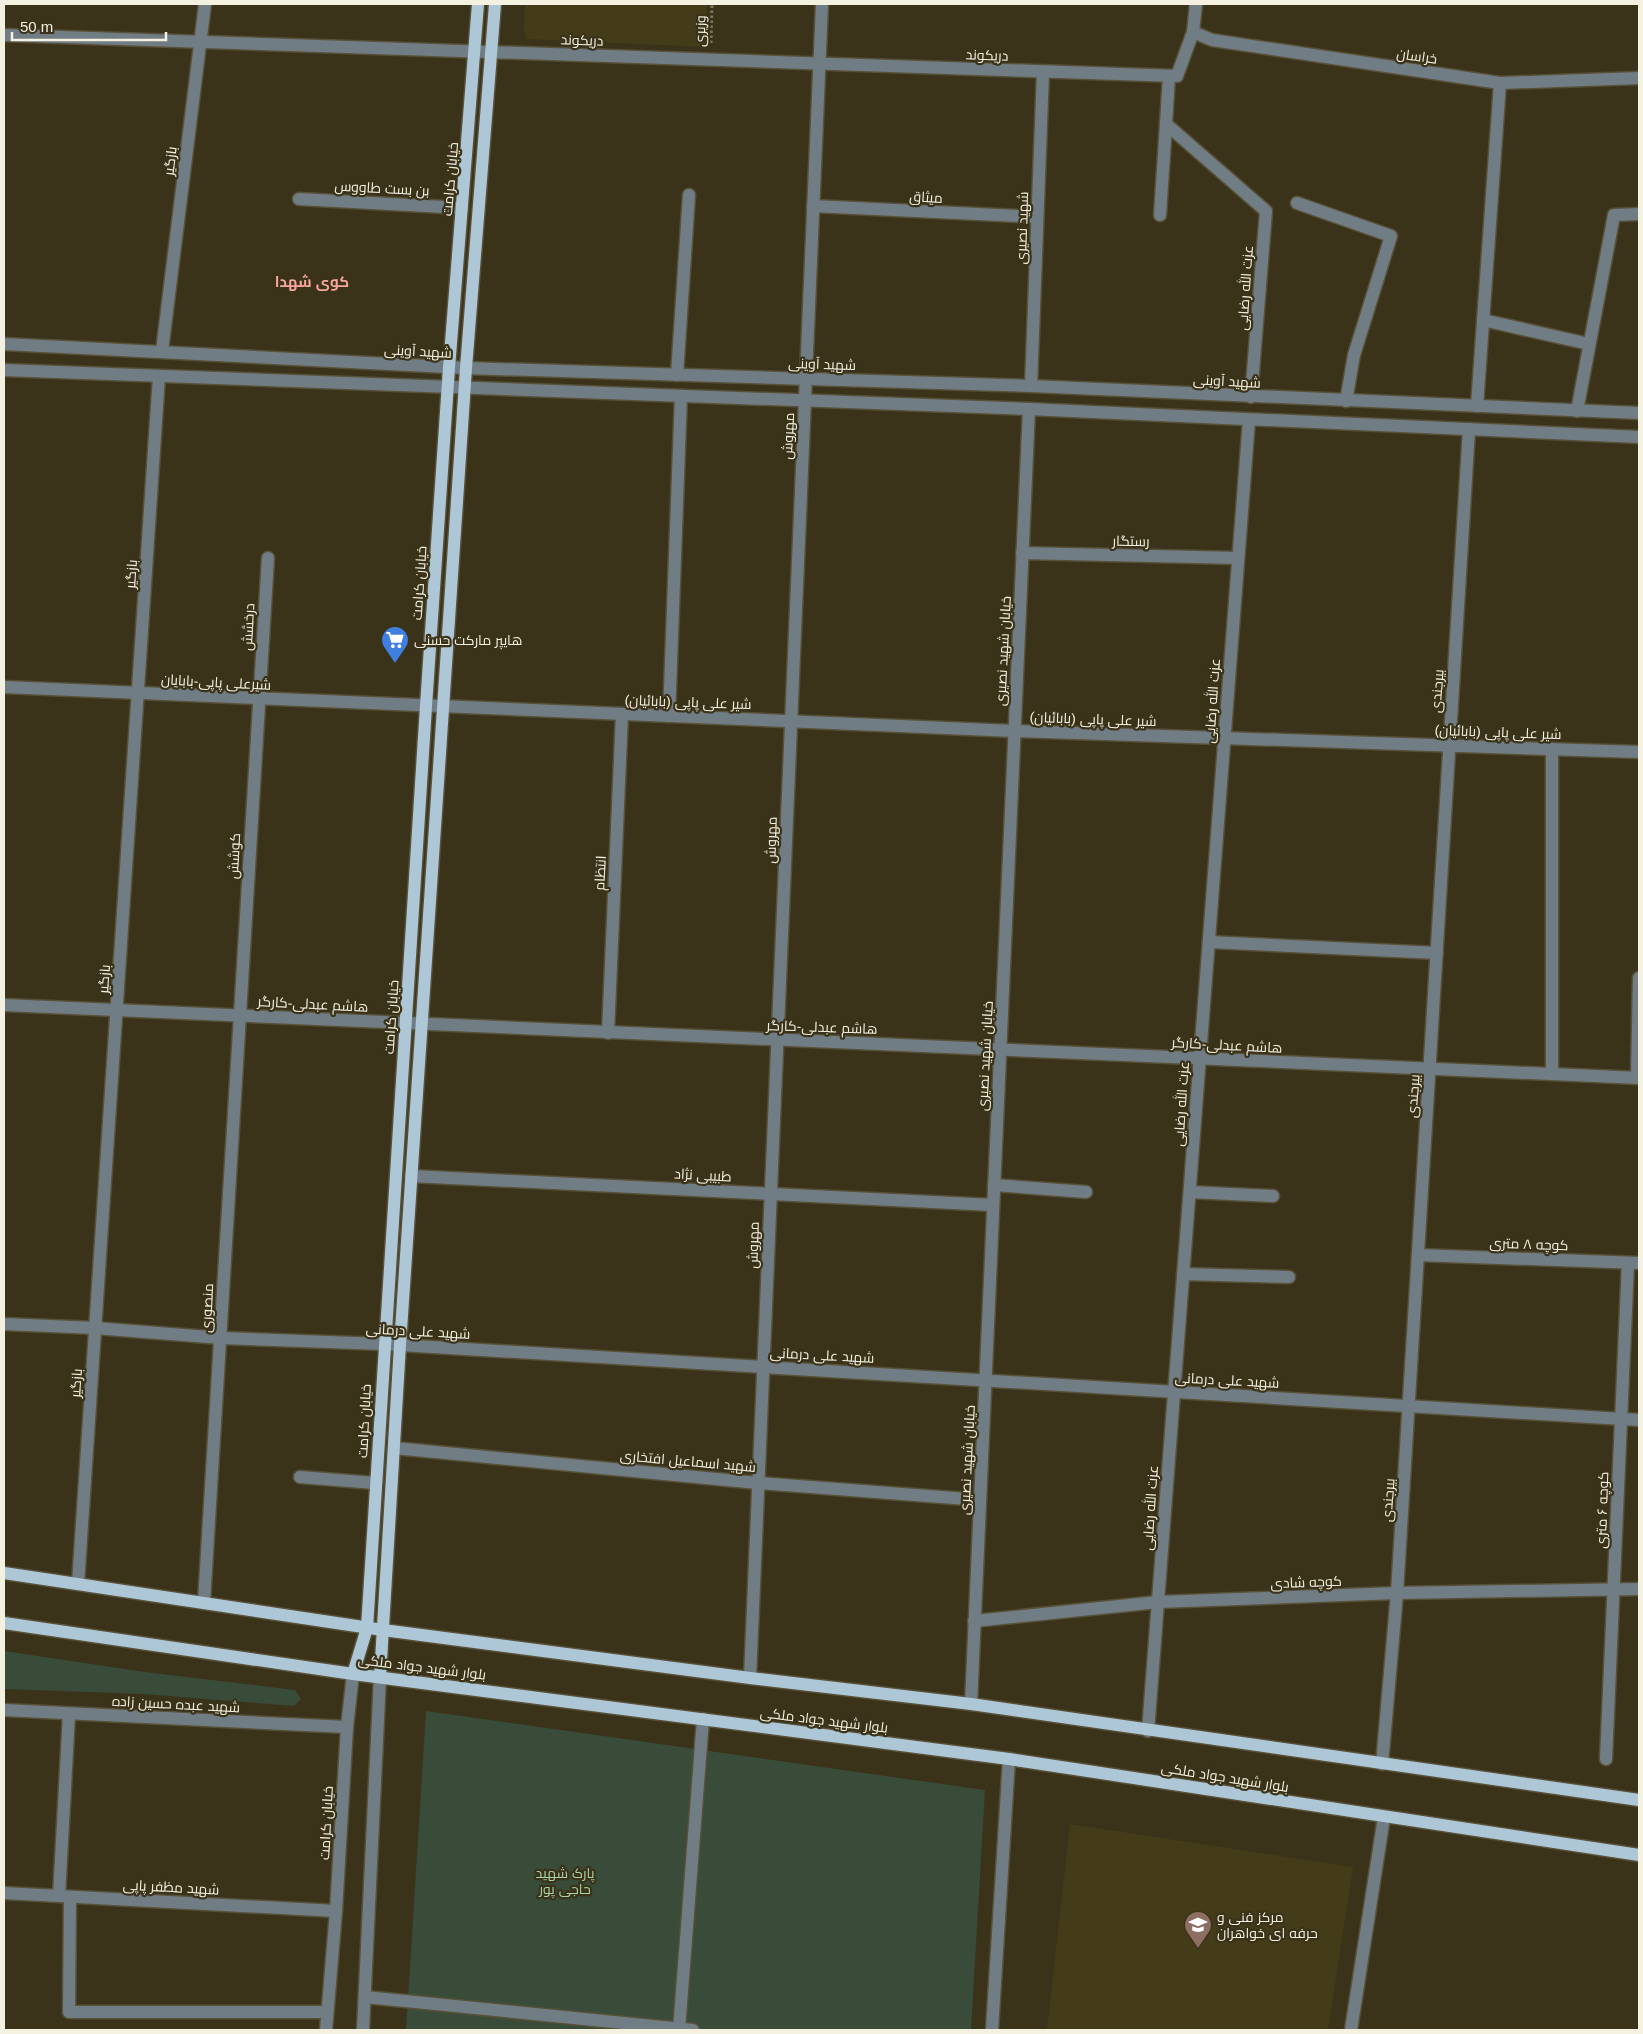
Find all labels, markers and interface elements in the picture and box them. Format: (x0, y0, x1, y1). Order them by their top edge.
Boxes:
scale bar (12, 10, 166, 42)
street label: وزیری (691, 15, 709, 47)
text: 50 m (20, 18, 53, 35)
street label: دریکوند (560, 31, 604, 49)
street label: خراسان (1396, 45, 1438, 67)
street label: دریکوند (965, 46, 1009, 64)
street label: خیابان کرامت (439, 141, 461, 217)
street label: بازگیر (160, 145, 180, 178)
street label: بن بست طاووس (334, 178, 430, 198)
street label: میثاق (909, 188, 943, 207)
street label: شهید نصیری (1013, 191, 1031, 265)
street label: عزت الله رضایی (1233, 245, 1256, 331)
district label: کوی شهدا (275, 273, 349, 291)
street label: شهید آوینی (384, 341, 452, 361)
street label: شهید آوینی (788, 355, 856, 373)
street label: شهید آوینی (1193, 371, 1261, 391)
street label: مهروش (779, 412, 797, 460)
street label: رستگار (1111, 533, 1150, 549)
street label: خیابان کرامت (408, 545, 430, 621)
street label: بازگیر (122, 559, 140, 590)
street label: خیابان شهید نصیری (992, 596, 1014, 706)
street label: درخشش (239, 603, 257, 651)
supermarket icon: هایپر مارکت حسنی (380, 625, 410, 664)
place label: هایپر مارکت حسنی (414, 632, 522, 650)
street label: عزت الله رضایی (1200, 658, 1223, 744)
street label: بیرجندی (1427, 669, 1447, 713)
street label: شیرعلی پاپی-بابایان (160, 671, 272, 695)
street label: شیر علی پاپی (بابائیان) (624, 692, 752, 714)
street label: شیر علی پاپی (بابائیان) (1029, 709, 1157, 731)
street label: شیر علی پاپی (بابائیان) (1434, 722, 1562, 744)
street label: مهروش (762, 816, 780, 864)
street label: کوشش (225, 833, 243, 879)
street label: انتظام (591, 855, 611, 891)
street label: بازگیر (95, 964, 113, 995)
street label: خیابان کرامت (380, 979, 402, 1055)
street label: هاشم عبدلی-کارگر (256, 993, 369, 1017)
street label: خیابان شهید نصیری (974, 1001, 996, 1111)
street label: هاشم عبدلی-کارگر (765, 1017, 878, 1039)
street label: هاشم عبدلی-کارگر (1170, 1034, 1283, 1058)
street label: عزت الله رضایی (1169, 1061, 1192, 1147)
street label: بیرجندی (1403, 1074, 1423, 1118)
street label: طبیبی نژاد (674, 1166, 732, 1184)
street label: مهروش (744, 1221, 762, 1269)
street label: کوچه ۸ متری (1489, 1235, 1569, 1255)
street label: منصوری (198, 1283, 216, 1333)
street label: شهید علی درمانی (365, 1320, 471, 1342)
street label: شهید علی درمانی (769, 1344, 875, 1366)
street label: بازگیر (67, 1368, 85, 1399)
street label: شهید علی درمانی (1174, 1369, 1280, 1391)
street label: خیابان کرامت (354, 1384, 374, 1458)
street label: خیابان شهید نصیری (956, 1405, 978, 1515)
street label: شهید اسماعیل افتخاری (619, 1447, 757, 1475)
street label: عزت الله رضایی (1138, 1465, 1161, 1551)
street label: کوچه ۶ متری (1593, 1471, 1613, 1549)
street label: بیرجندی (1378, 1478, 1398, 1522)
street label: کوچه شادی (1270, 1573, 1342, 1593)
street label: بلوار شهید جواد ملکی (357, 1651, 487, 1683)
street label: شهید عبده حسین زاده (112, 1693, 240, 1715)
street label: بلوار شهید جواد ملکی (759, 1704, 889, 1736)
street label: بلوار شهید جواد ملکی (1160, 1759, 1290, 1795)
street label: خیابان کرامت (316, 1786, 336, 1860)
park label: پارک شهید حاجی پور (536, 1865, 595, 1899)
street label: شهید مظفر پاپی (122, 1876, 220, 1900)
place label: مرکز فنی و حرفه ای خواهران (1217, 1909, 1318, 1941)
school or university icon: مرکز فنی و حرفه ای خواهران (1183, 1910, 1213, 1949)

